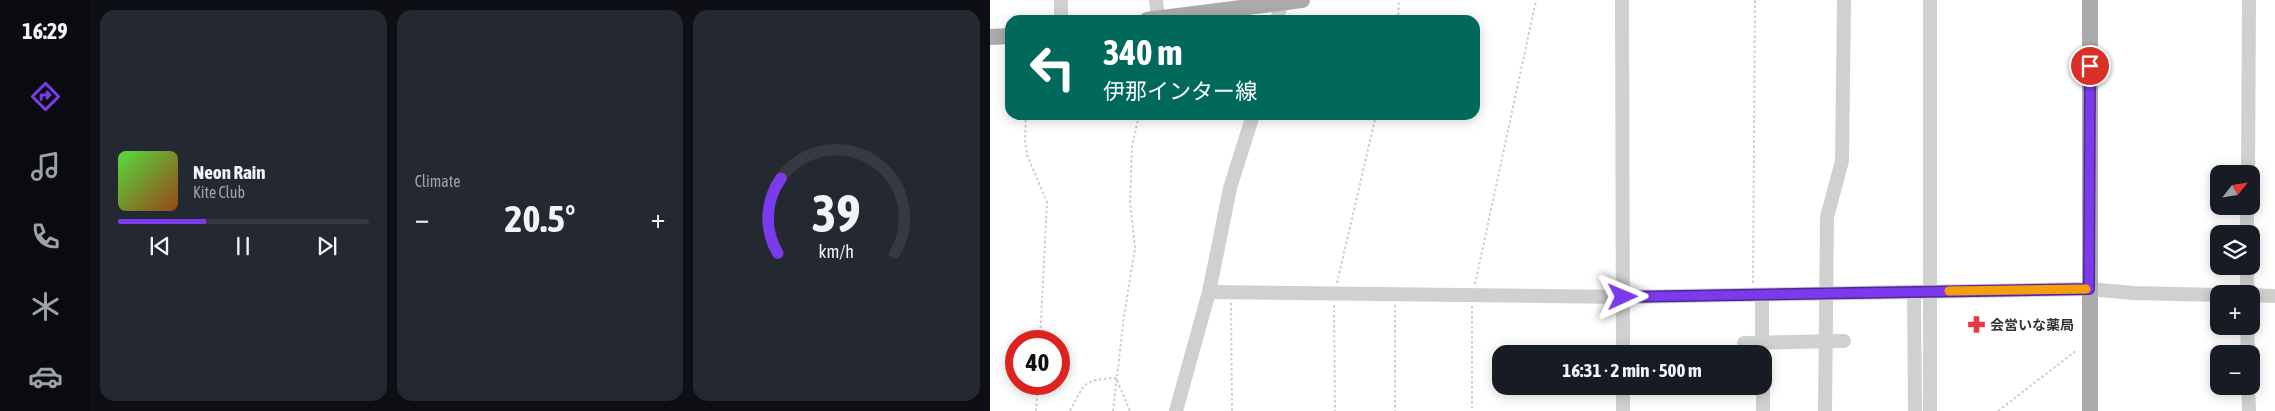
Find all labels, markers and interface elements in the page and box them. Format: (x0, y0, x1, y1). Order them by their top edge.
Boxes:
text: 16:29 (22, 18, 68, 44)
text: 340 m (1103, 32, 1182, 72)
icon: left (1020, 35, 1085, 100)
pin (2069, 45, 2111, 87)
icon: arrive (2076, 52, 2104, 80)
text: 伊那インター線 (1103, 78, 1257, 104)
icon: directions (28, 79, 63, 114)
icon: music (28, 149, 63, 184)
text: Neon Rain (193, 161, 265, 183)
north arrow (2210, 165, 2260, 215)
map controls (2210, 165, 2260, 395)
text: Climate (415, 172, 460, 190)
text: Kite Club (193, 183, 245, 201)
text: 39 (812, 183, 861, 243)
text: 20.5° (505, 197, 575, 240)
text: − (415, 202, 429, 234)
text: + (651, 202, 665, 234)
icon: phone (28, 219, 63, 254)
button: layers (2210, 225, 2260, 275)
icon: previous (146, 232, 174, 260)
icon: pause (229, 232, 257, 260)
icon: next (313, 232, 341, 260)
text: km/h (819, 241, 854, 262)
position arrow (1596, 270, 1648, 322)
button: + (2210, 285, 2260, 335)
icon: climate (28, 289, 63, 324)
pharmacy icon: 会営いな薬局 (1966, 315, 1986, 335)
place label: 会営いな薬局 (1990, 317, 2074, 333)
speed limit sign: 40 (1005, 330, 1070, 395)
button: − (2210, 345, 2260, 395)
icon: car (28, 359, 63, 394)
text: 16:31 · 2 min · 500 m (1562, 359, 1702, 381)

